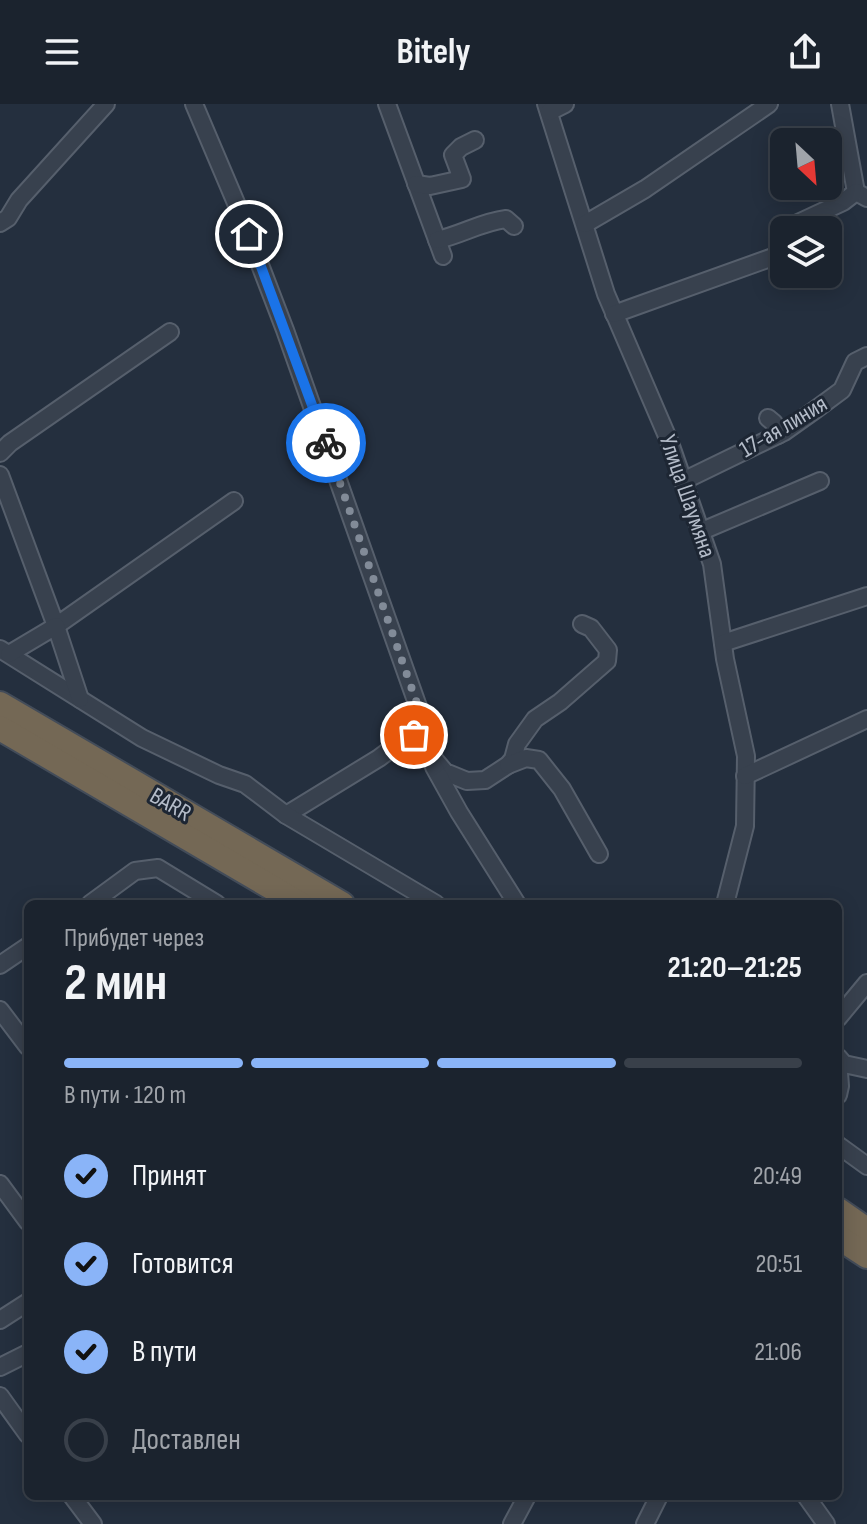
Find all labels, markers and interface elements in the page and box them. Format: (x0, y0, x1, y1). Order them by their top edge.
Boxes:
icon: menu (40, 30, 84, 74)
icon: share (783, 30, 827, 74)
text: Bitely (397, 31, 470, 74)
north arrow (770, 128, 842, 200)
map controls (770, 128, 842, 288)
pin (215, 200, 283, 268)
icon: home (227, 212, 271, 256)
button: layers (770, 216, 842, 288)
street label: 17-ая линия (734, 389, 832, 464)
courier (286, 403, 366, 483)
icon: bike (304, 421, 348, 465)
street label: Улица Шаумяна (653, 431, 722, 562)
pin (380, 701, 448, 769)
icon: bag (392, 713, 436, 757)
street label: BARR (145, 781, 197, 828)
text: Прибудет через (64, 923, 204, 954)
text: 21:20–21:25 (668, 950, 802, 986)
text: 2 мин (64, 952, 167, 1015)
text: В пути · 120 m (64, 1080, 186, 1111)
icon: check (64, 1154, 108, 1198)
text: Принят (132, 1158, 207, 1194)
text: 20:49 (753, 1161, 802, 1192)
icon: check (64, 1242, 108, 1286)
text: Готовится (132, 1246, 233, 1282)
text: 20:51 (756, 1249, 802, 1280)
icon: check (64, 1330, 108, 1374)
text: В пути (132, 1334, 197, 1370)
text: 21:06 (754, 1337, 802, 1368)
text: Доставлен (132, 1422, 241, 1458)

